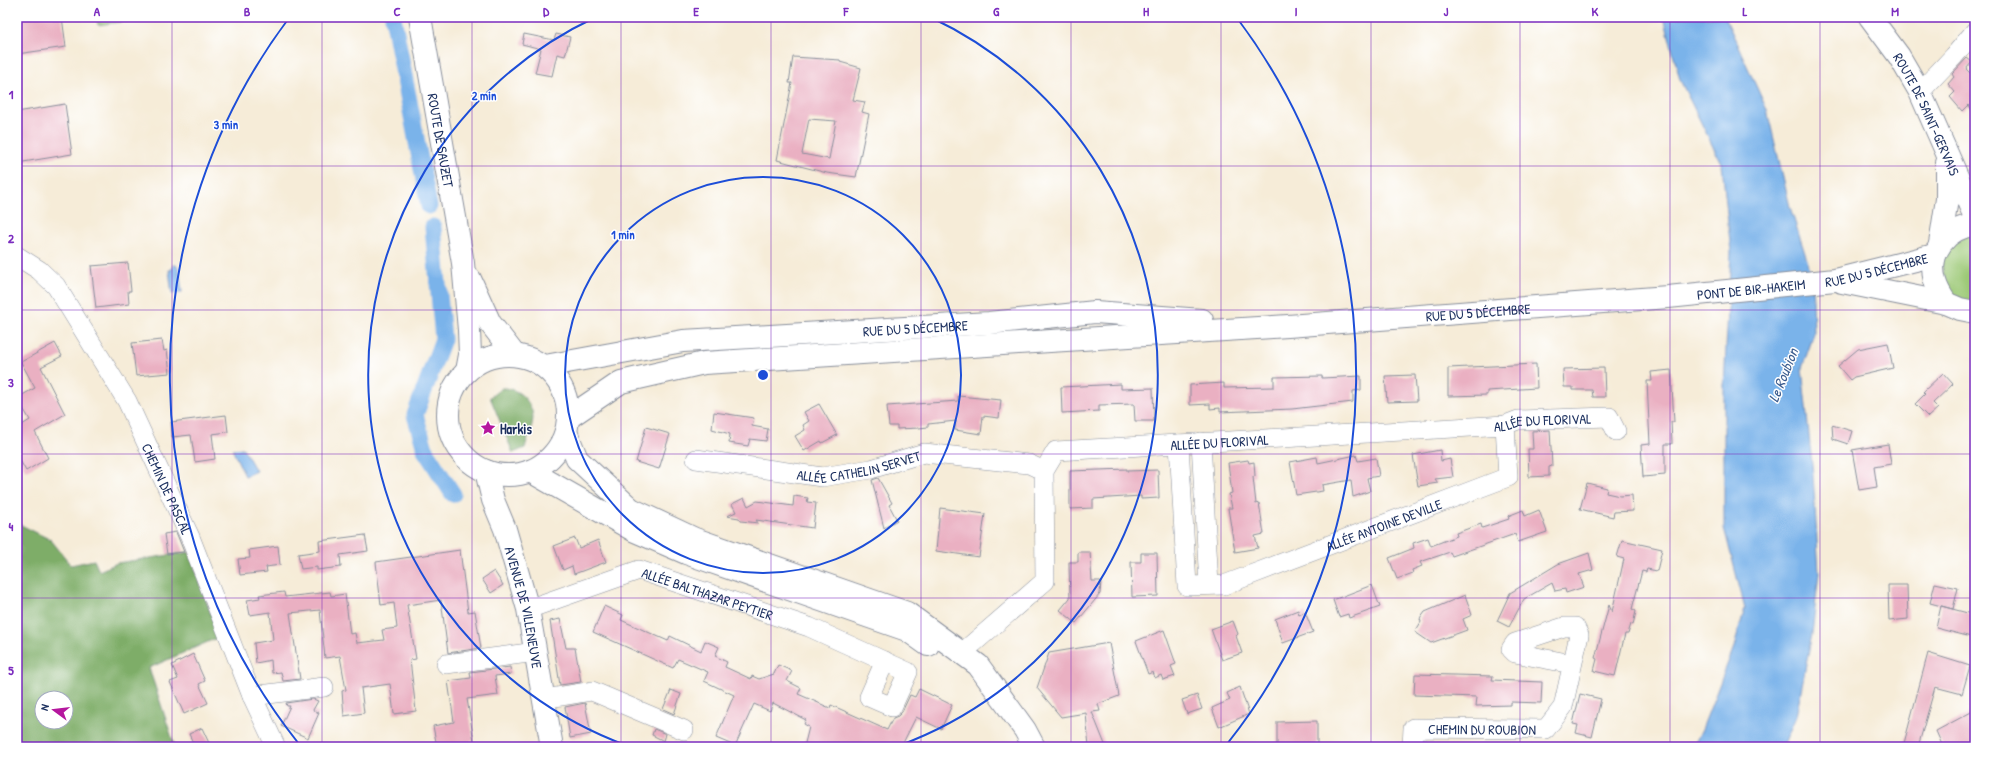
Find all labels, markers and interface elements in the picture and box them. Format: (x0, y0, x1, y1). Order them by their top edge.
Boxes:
text: A (94, 2, 101, 20)
text: B (244, 2, 251, 20)
text: C (393, 2, 401, 20)
text: D (543, 2, 550, 20)
text: E (693, 2, 699, 20)
text: F (843, 2, 850, 20)
text: G (993, 2, 1000, 20)
text: H (1143, 2, 1149, 20)
text: I (1294, 2, 1298, 20)
text: J (1444, 2, 1449, 20)
text: K (1592, 2, 1599, 20)
text: L (1743, 2, 1748, 20)
text: M (1891, 2, 1899, 20)
street label: ROUTE DE SAINT-GERVAIS (1889, 49, 1965, 178)
text: 1 (9, 85, 14, 103)
text: 2 min (472, 87, 497, 104)
street label: ROUTE DE SAUZET (424, 92, 459, 189)
text: 3 min (214, 116, 239, 133)
text: 1 min (611, 226, 635, 243)
text: 2 (8, 229, 15, 247)
street label: RUE DU 5 DÉCEMBRE (1824, 248, 1930, 290)
street label: PONT DE BIR-HAKEIM (1696, 274, 1806, 304)
street label: RUE DU 5 DÉCEMBRE (1425, 298, 1531, 325)
street label: RUE DU 5 DÉCEMBRE (862, 315, 968, 340)
water label: Le Roubion (1763, 344, 1804, 405)
centre of rings (756, 368, 770, 382)
text: 3 (8, 373, 14, 391)
street label: ALLÉE DU FLORIVAL (1493, 408, 1592, 435)
place icon: Harkis (479, 419, 497, 437)
place label: Harkis (500, 419, 532, 438)
street label: ALLÉE DU FLORIVAL (1170, 429, 1269, 454)
street label: CHEMIN DE PASCAL (138, 440, 197, 537)
street label: ALLÉE CATHELIN SERVET (796, 445, 923, 487)
street label: ALLÉE ANTOINE DEVILLE (1323, 494, 1444, 555)
text: 4 (9, 517, 14, 535)
street label: AVENUE DE VILLENEUVE (501, 544, 548, 670)
street label: ALLÉE BALTHAZAR PEYTIER (640, 562, 776, 624)
text: 5 (8, 661, 14, 679)
north arrow (34, 690, 74, 730)
text: N (37, 703, 52, 712)
street label: CHEMIN DU ROUBION (1428, 719, 1536, 738)

